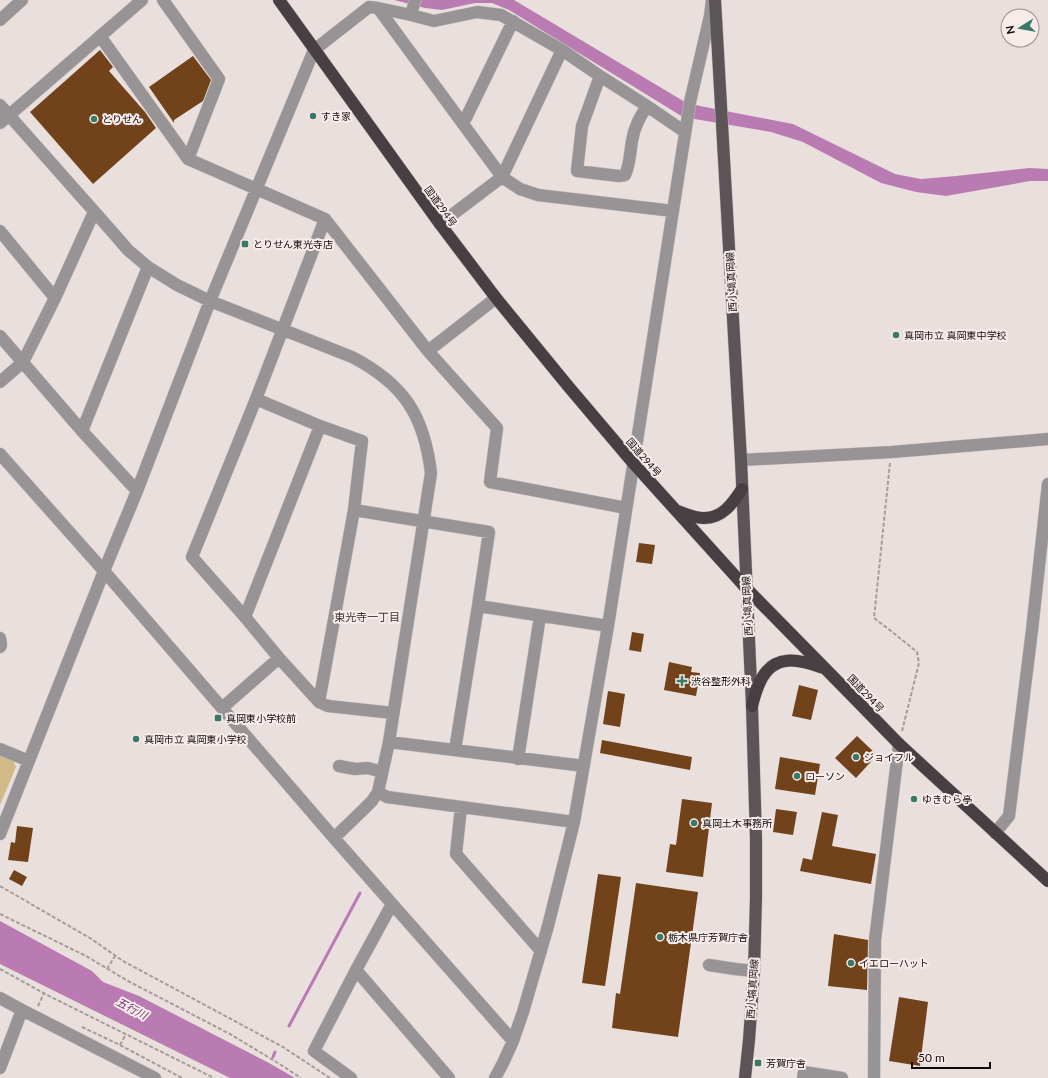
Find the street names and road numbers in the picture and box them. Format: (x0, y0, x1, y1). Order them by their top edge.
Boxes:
street label: 国道294号 (422, 183, 460, 229)
street label: 西小塙真岡線 (723, 252, 739, 312)
street label: 国道294号 (624, 435, 664, 479)
street label: 西小塙真岡線 (739, 576, 755, 636)
street label: 国道294号 (845, 672, 887, 714)
street label: 西小塙真岡線 (744, 959, 760, 1019)

